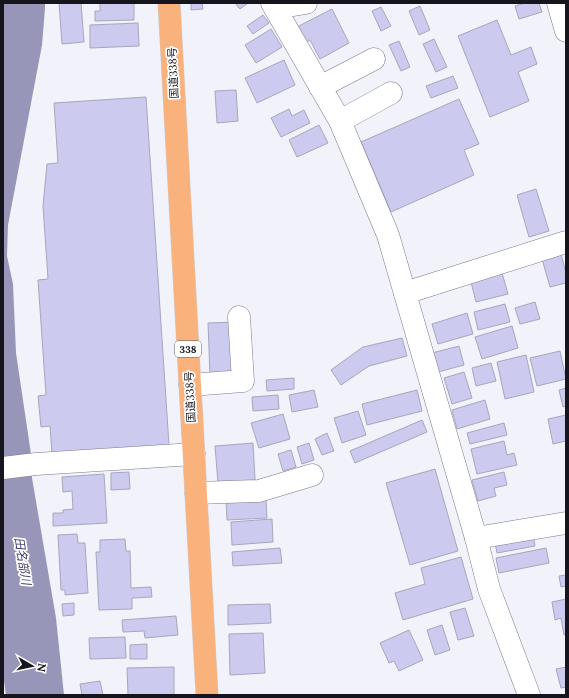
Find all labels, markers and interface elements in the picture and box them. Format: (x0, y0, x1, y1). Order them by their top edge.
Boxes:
street label: 国道338号 (165, 47, 181, 99)
road number: 338 (175, 341, 201, 357)
street label: 国道338号 (182, 371, 198, 423)
water label: 田名部川 (12, 536, 34, 588)
north arrow (12, 646, 52, 686)
text: N (34, 662, 49, 673)

